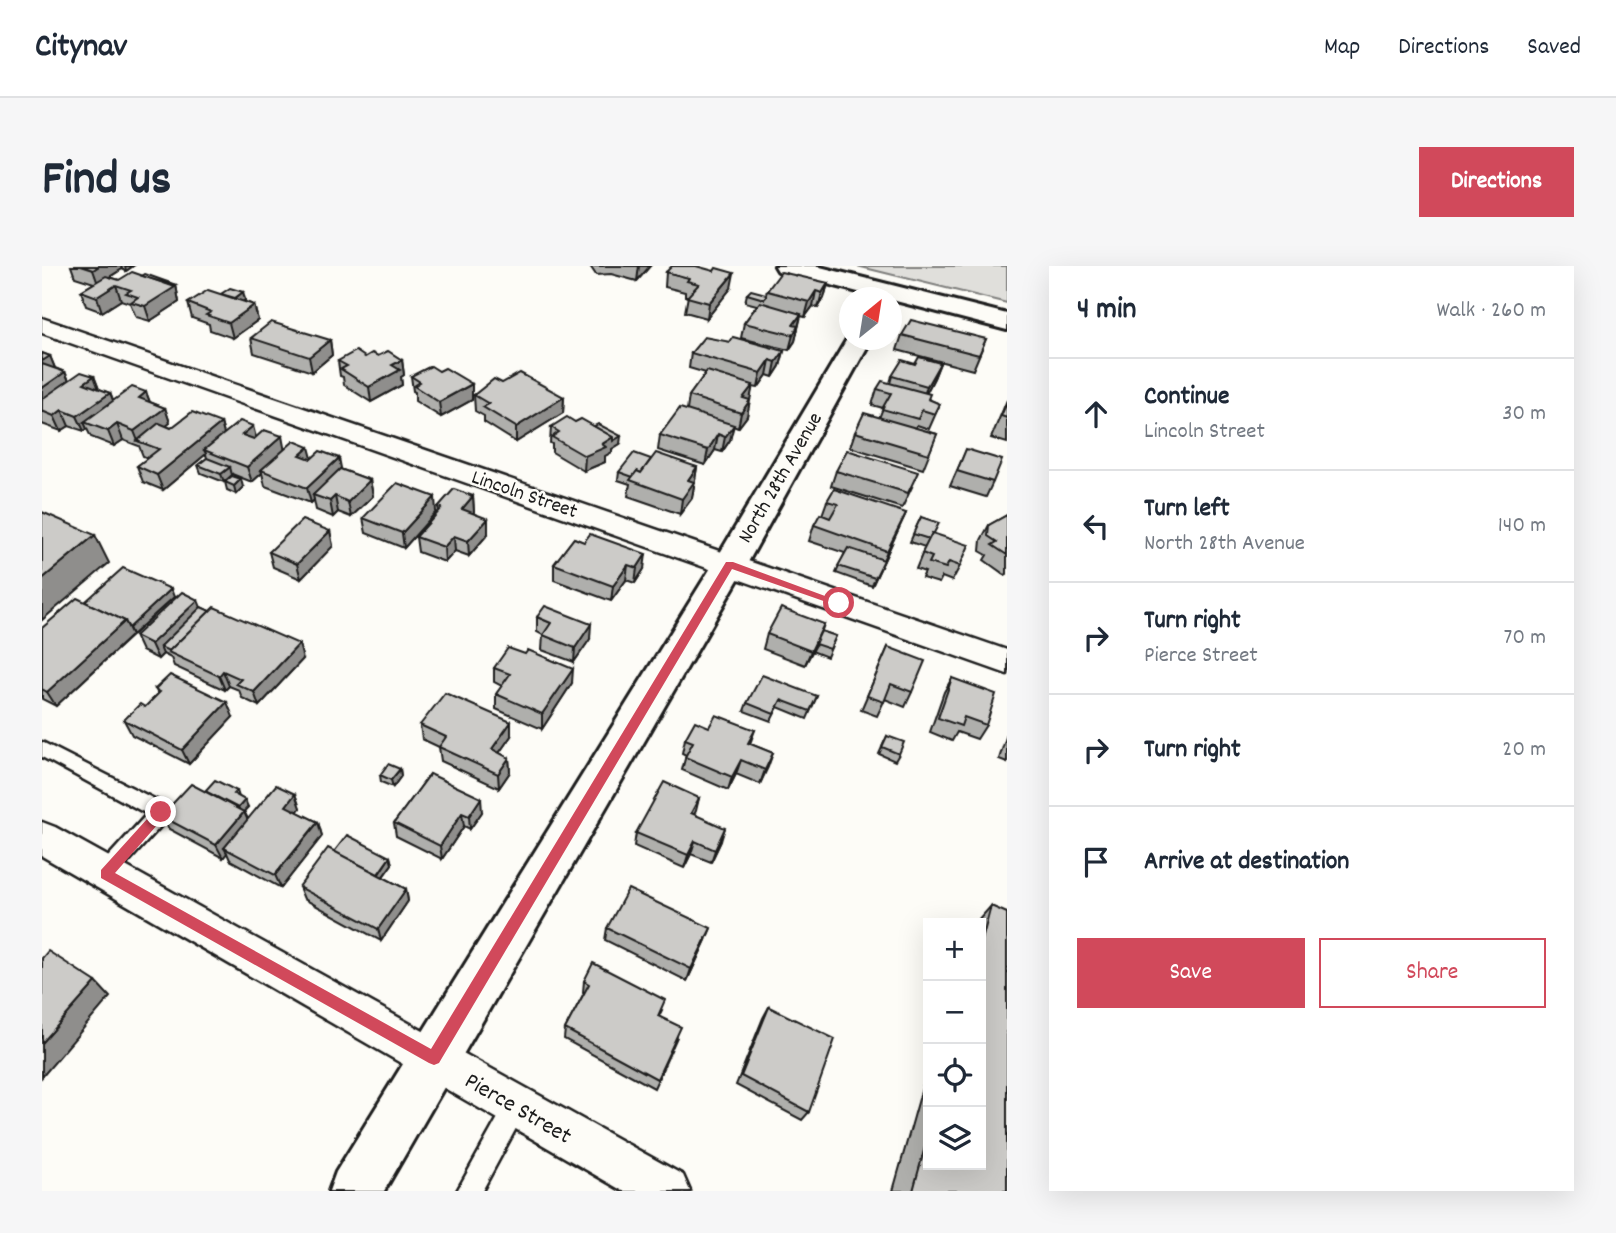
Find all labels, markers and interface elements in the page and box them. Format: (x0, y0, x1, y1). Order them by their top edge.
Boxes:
text: Citynav (35, 25, 127, 72)
text: Map (1324, 31, 1360, 65)
text: Directions (1398, 31, 1489, 65)
text: Saved (1527, 31, 1581, 65)
text: Find us (42, 147, 171, 217)
button: Directions (1419, 147, 1574, 217)
north arrow (839, 287, 902, 350)
text: 4 min (1077, 290, 1136, 333)
text: Walk · 260 m (1436, 295, 1546, 328)
text: Continue (1144, 379, 1229, 416)
icon: ahead (1077, 395, 1115, 433)
text: 30 m (1502, 398, 1546, 431)
street label: North 28th Avenue (732, 407, 831, 550)
text: Lincoln Street (1144, 416, 1265, 449)
street label: Lincoln Street (467, 464, 581, 528)
text: Turn left (1144, 491, 1230, 528)
icon: left (1077, 507, 1115, 545)
text: 140 m (1498, 510, 1546, 543)
text: North 28th Avenue (1144, 528, 1305, 561)
route start (823, 587, 854, 618)
text: Turn right (1144, 603, 1241, 640)
icon: right (1077, 619, 1115, 657)
text: 70 m (1504, 622, 1546, 655)
text: Pierce Street (1144, 640, 1258, 673)
icon: right (1077, 731, 1115, 769)
text: Turn right (1144, 732, 1241, 769)
text: 20 m (1502, 734, 1546, 767)
route end (145, 796, 176, 827)
icon: arrive (1077, 843, 1115, 881)
text: Arrive at destination (1144, 844, 1349, 881)
map controls (923, 918, 986, 1170)
button: + (923, 918, 986, 981)
button: Save (1077, 938, 1305, 1008)
button: Share (1319, 938, 1546, 1008)
button: − (923, 981, 986, 1044)
button: locate (923, 1044, 986, 1107)
street label: Pierce Street (458, 1065, 578, 1154)
button: layers (923, 1107, 986, 1170)

